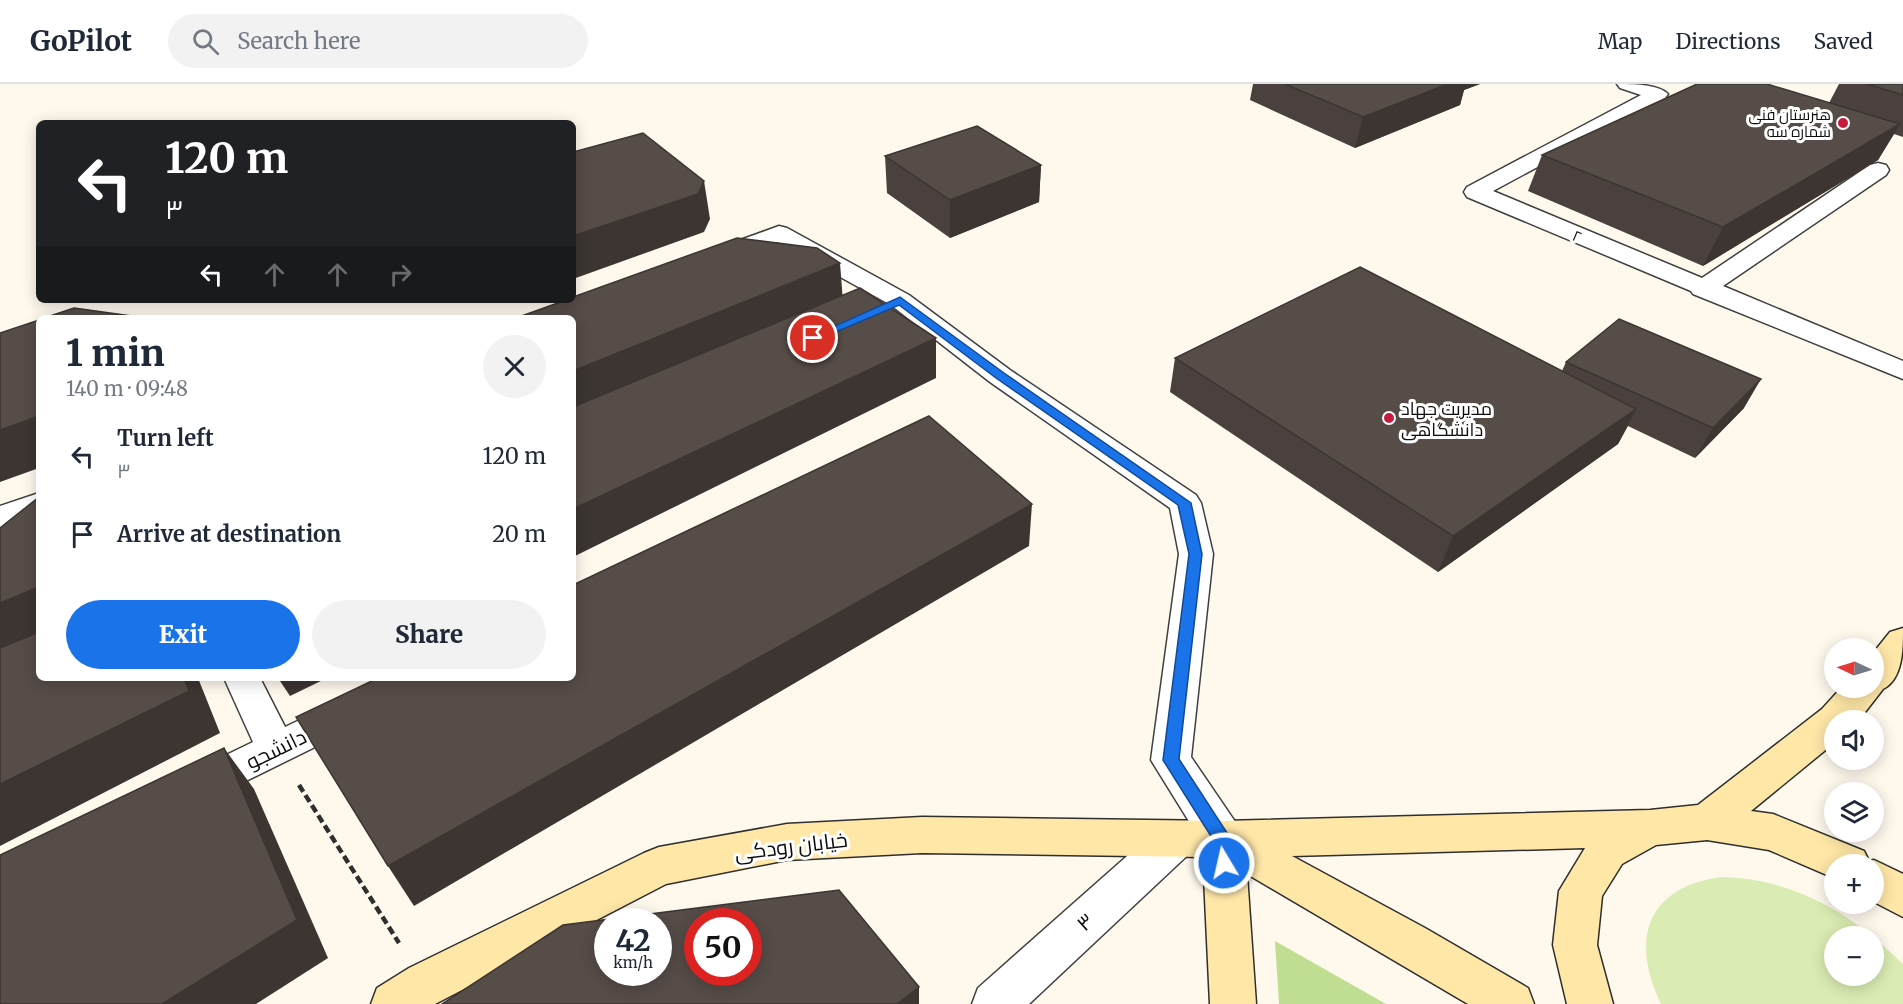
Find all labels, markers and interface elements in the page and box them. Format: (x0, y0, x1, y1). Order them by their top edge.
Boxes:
search box (168, 14, 588, 68)
text: GoPilot (30, 23, 132, 59)
icon: search (189, 25, 222, 58)
text: Search here (237, 27, 361, 55)
text: Map (1598, 28, 1642, 55)
text: Directions (1675, 28, 1780, 55)
text: Saved (1813, 28, 1873, 55)
place label: هنرستان فنی شماره سه (1749, 105, 1831, 141)
marker: هنرستان فنی شماره سه (1836, 116, 1850, 130)
text: 120 m (165, 132, 288, 184)
icon: left (66, 144, 144, 222)
text: ۳ (165, 192, 183, 226)
street label: ۲ (1570, 226, 1584, 246)
icon: left (195, 258, 228, 291)
icon: ahead (258, 258, 291, 291)
icon: ahead (321, 258, 354, 291)
icon: right (384, 258, 417, 291)
pin (787, 312, 838, 363)
icon: arrive (796, 321, 829, 354)
text: 1 min (66, 331, 165, 376)
button: close (483, 335, 546, 398)
text: 140 m · 09:48 (66, 376, 188, 401)
place label: مدیریت جهاد دانشگاهی (1401, 397, 1492, 441)
marker: مدیریت جهاد دانشگاهی (1382, 411, 1396, 425)
text: Turn left (117, 424, 214, 452)
icon: left (66, 440, 99, 473)
text: 120 m (482, 442, 546, 470)
text: ۳ (117, 458, 131, 483)
icon: arrive (66, 518, 99, 551)
text: Arrive at destination (117, 520, 341, 548)
text: 20 m (492, 520, 546, 548)
button: Exit (66, 600, 300, 669)
button: Share (312, 600, 546, 669)
north arrow (1824, 638, 1884, 698)
map controls (1824, 638, 1884, 986)
button: sound (1824, 710, 1884, 770)
street label: دانشجو (241, 723, 311, 775)
button: layers (1824, 782, 1884, 842)
street label: خیابان رودکی (733, 826, 849, 866)
position arrow (1192, 831, 1256, 895)
button: + (1824, 854, 1884, 914)
street label: ۳ (1071, 907, 1099, 937)
speed limit sign: 50 (684, 908, 762, 986)
text: 42 (615, 921, 651, 959)
button: − (1824, 926, 1884, 986)
text: km/h (613, 953, 653, 972)

